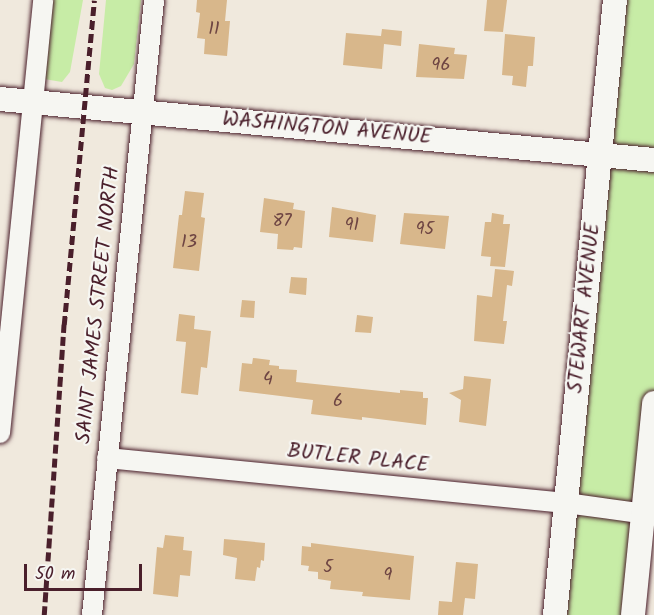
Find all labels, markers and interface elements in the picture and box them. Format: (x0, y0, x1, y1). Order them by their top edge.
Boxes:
house number: 11 (208, 19, 220, 41)
house number: 96 (432, 55, 450, 77)
street label: WASHINGTON AVENUE (221, 107, 433, 151)
street label: SAINT JAMES STREET NORTH (72, 165, 126, 445)
house number: 87 (272, 211, 292, 233)
house number: 91 (345, 215, 359, 237)
house number: 95 (416, 219, 434, 241)
street label: STEWART AVENUE (564, 222, 606, 394)
house number: 13 (181, 232, 197, 254)
house number: 4 (263, 369, 273, 391)
house number: 6 (333, 391, 343, 413)
street label: BUTLER PLACE (286, 439, 430, 479)
scale bar (27, 552, 146, 590)
house number: 5 (323, 557, 333, 579)
text: 50 m (35, 560, 75, 589)
house number: 9 (384, 565, 392, 587)

